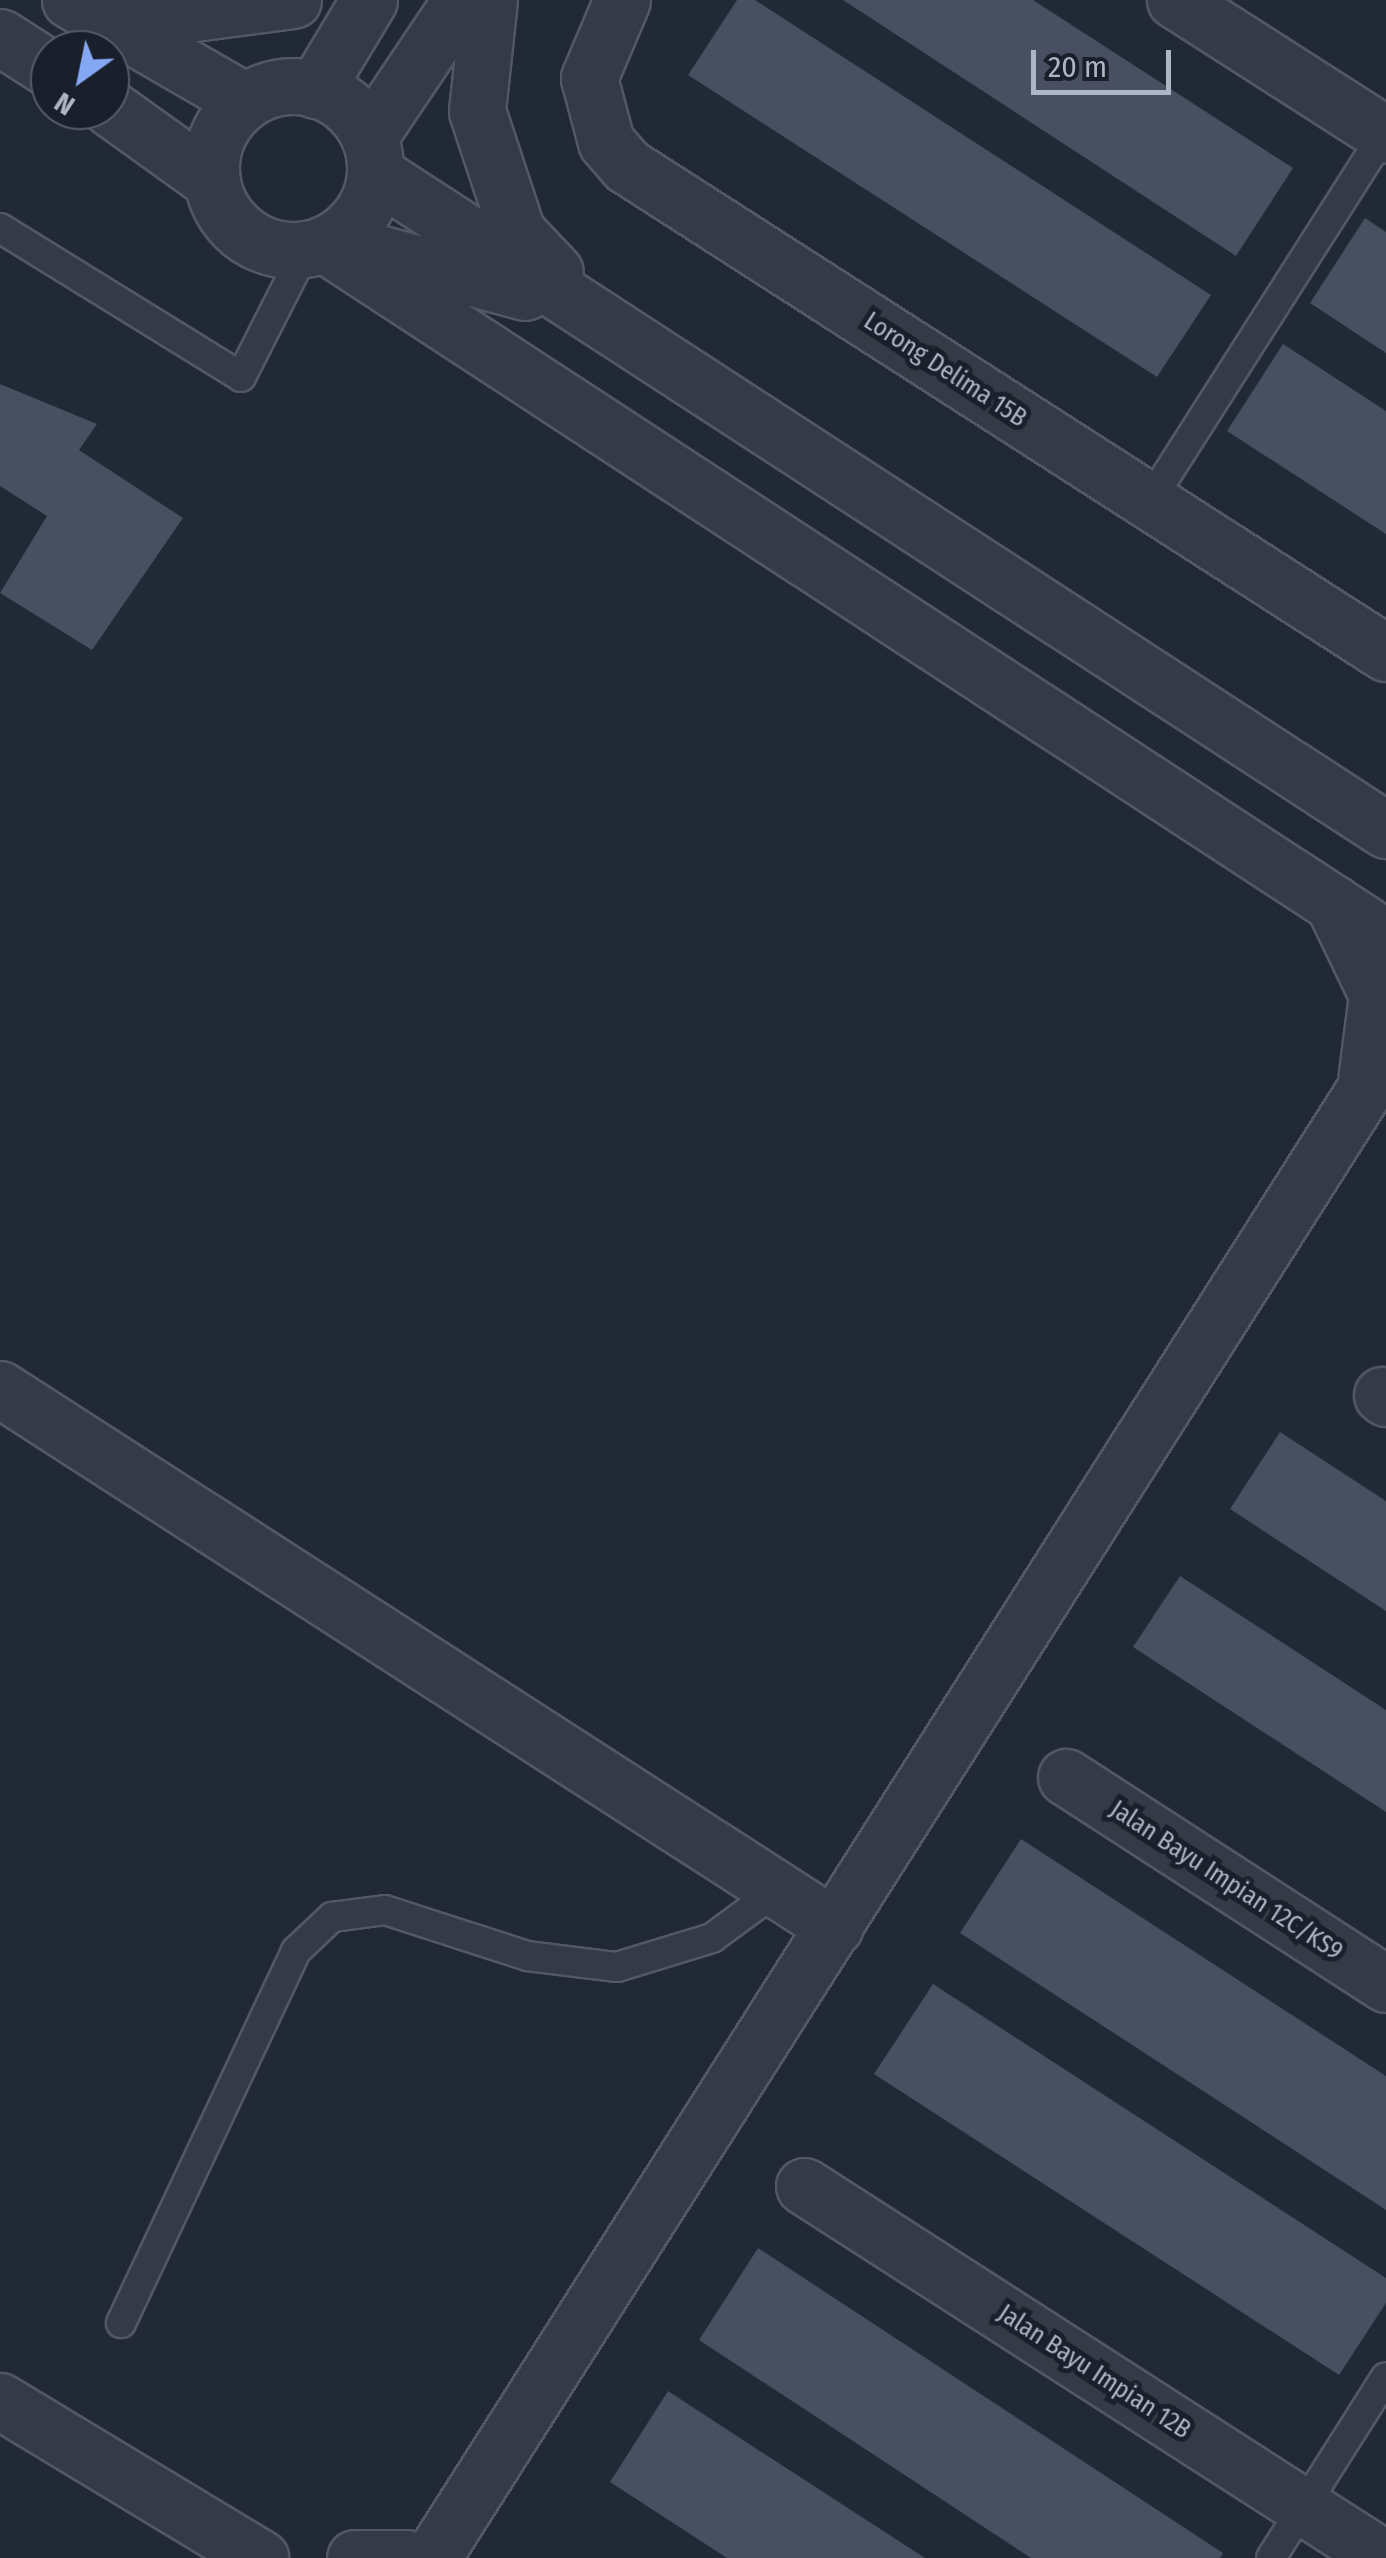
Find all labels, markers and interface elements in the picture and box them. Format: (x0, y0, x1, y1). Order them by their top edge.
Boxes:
north arrow (30, 30, 130, 130)
scale bar (1036, 30, 1176, 92)
text: 20 m (1048, 49, 1107, 85)
text: N (48, 85, 81, 122)
street label: Lorong Delima 15B (858, 306, 1032, 434)
street label: Jalan Bayu Impian 12C/KS9 (1104, 1795, 1348, 1967)
street label: Jalan Bayu Impian 12B (992, 2299, 1196, 2445)

